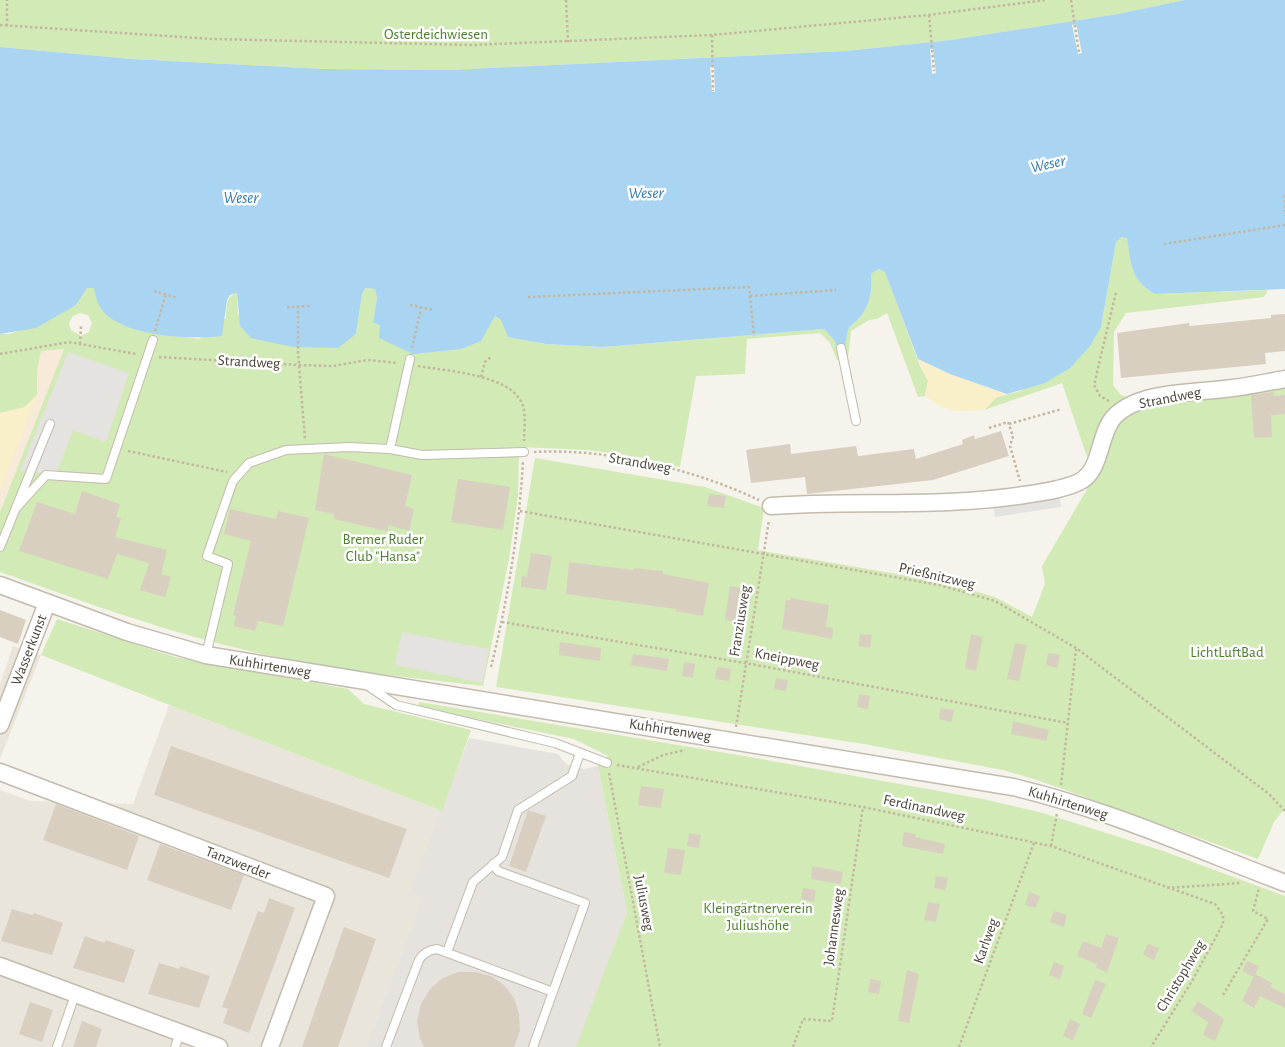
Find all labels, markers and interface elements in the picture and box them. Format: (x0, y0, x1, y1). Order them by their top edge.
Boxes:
park label: Osterdeichwiesen (384, 27, 488, 42)
water label: Weser (1029, 152, 1068, 176)
water label: Weser (628, 185, 664, 201)
water label: Weser (223, 190, 259, 206)
street label: Strandweg (217, 353, 281, 371)
street label: Strandweg (1138, 385, 1203, 411)
street label: Strandweg (608, 450, 673, 476)
park label: Bremer Ruder Club "Hansa" (342, 532, 424, 564)
street label: Prießnitzweg (897, 560, 977, 592)
street label: Franziusweg (727, 584, 753, 658)
street label: Wasserkunst (9, 612, 49, 688)
street label: Kneippweg (753, 645, 821, 673)
park label: LichtLuftBad (1190, 645, 1264, 660)
street label: Kuhhirtenweg (228, 652, 313, 680)
street label: Kuhhirtenweg (628, 716, 713, 744)
street label: Kuhhirtenweg (1026, 784, 1110, 822)
street label: Ferdinandweg (882, 792, 967, 824)
street label: Tanzwerder (203, 844, 273, 882)
street label: Juliusweg (631, 874, 657, 933)
street label: Johannesweg (821, 887, 847, 967)
park label: Kleingärtnerverein Juliushöhe (703, 901, 813, 933)
street label: Karlweg (971, 916, 1001, 966)
street label: Christophweg (1154, 937, 1209, 1014)

